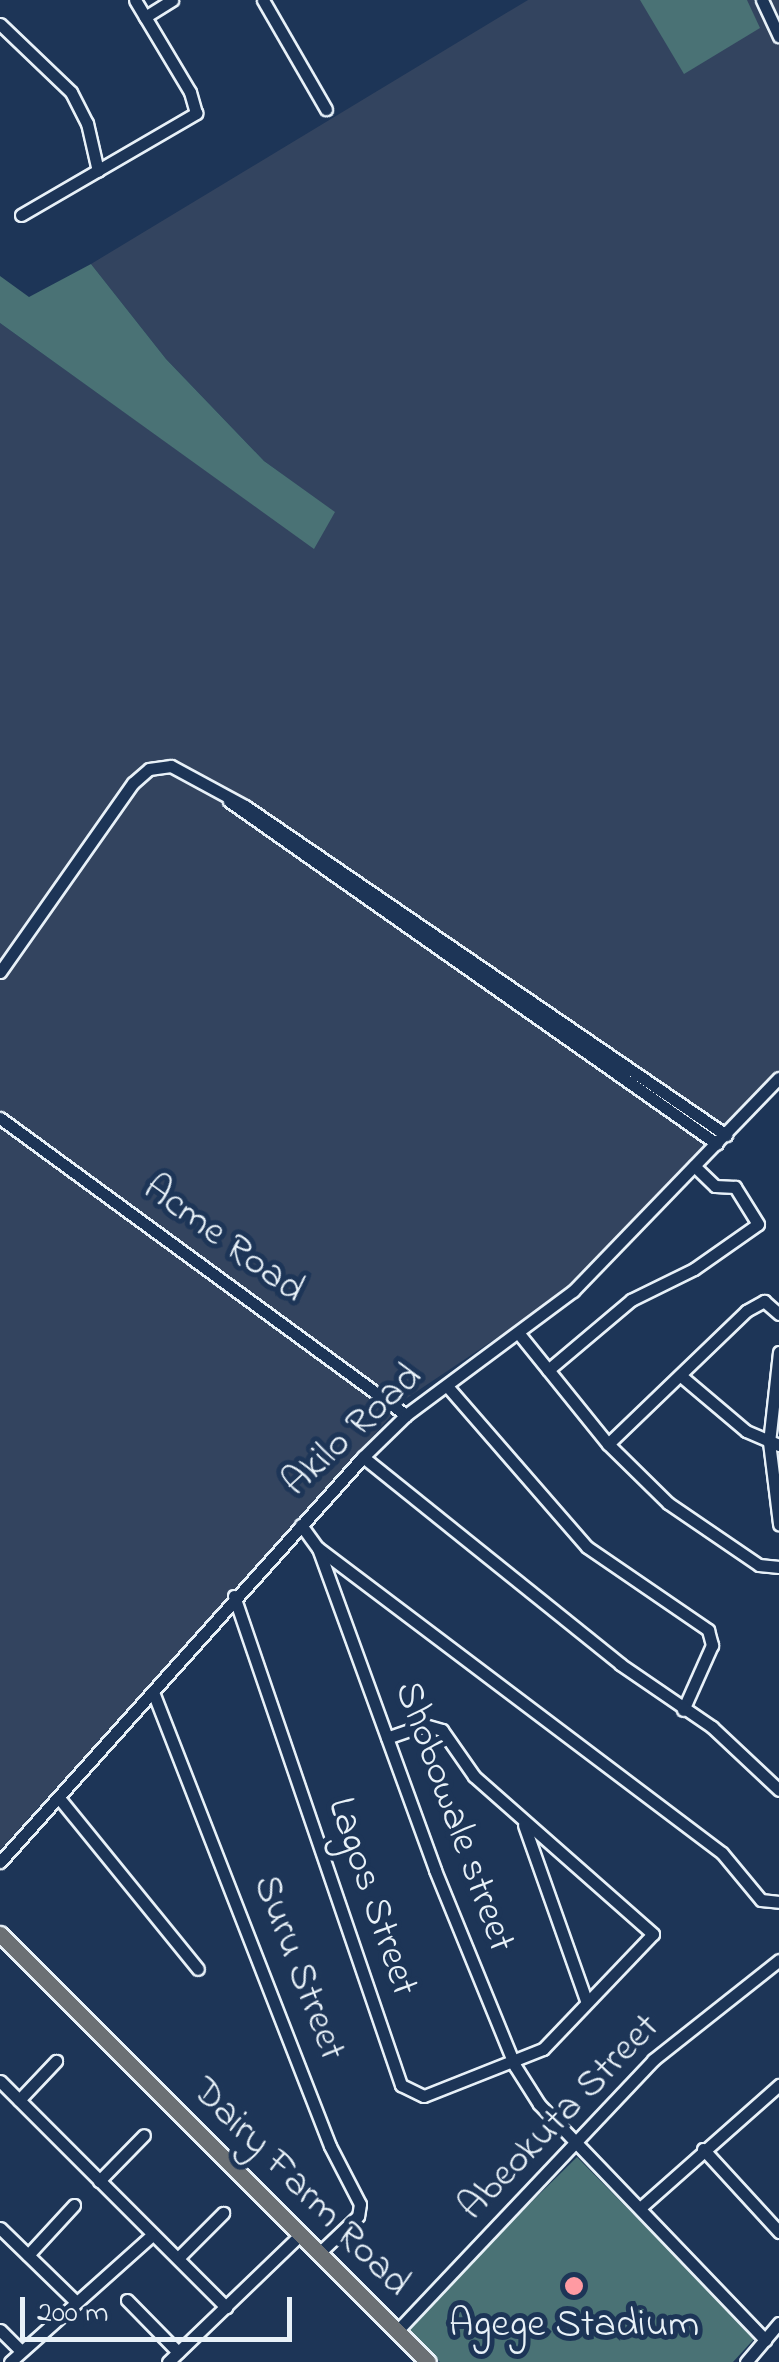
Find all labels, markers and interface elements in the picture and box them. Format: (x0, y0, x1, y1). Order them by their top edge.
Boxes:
street label: Acme Road (133, 1165, 313, 1315)
street label: Akilo Road (273, 1354, 433, 1508)
street label: Shobowale street (382, 1675, 524, 1959)
street label: Lagos Street (315, 1792, 427, 2002)
street label: Suru Street (241, 1869, 355, 2067)
street label: Abeokuta Street (449, 2004, 671, 2232)
street label: Dairy Farm Road (180, 2068, 420, 2308)
marker: Agege Stadium (563, 2275, 585, 2297)
scale bar (25, 2277, 298, 2339)
text: 200 m (37, 2292, 109, 2336)
place label: Agege Stadium (449, 2302, 699, 2350)

